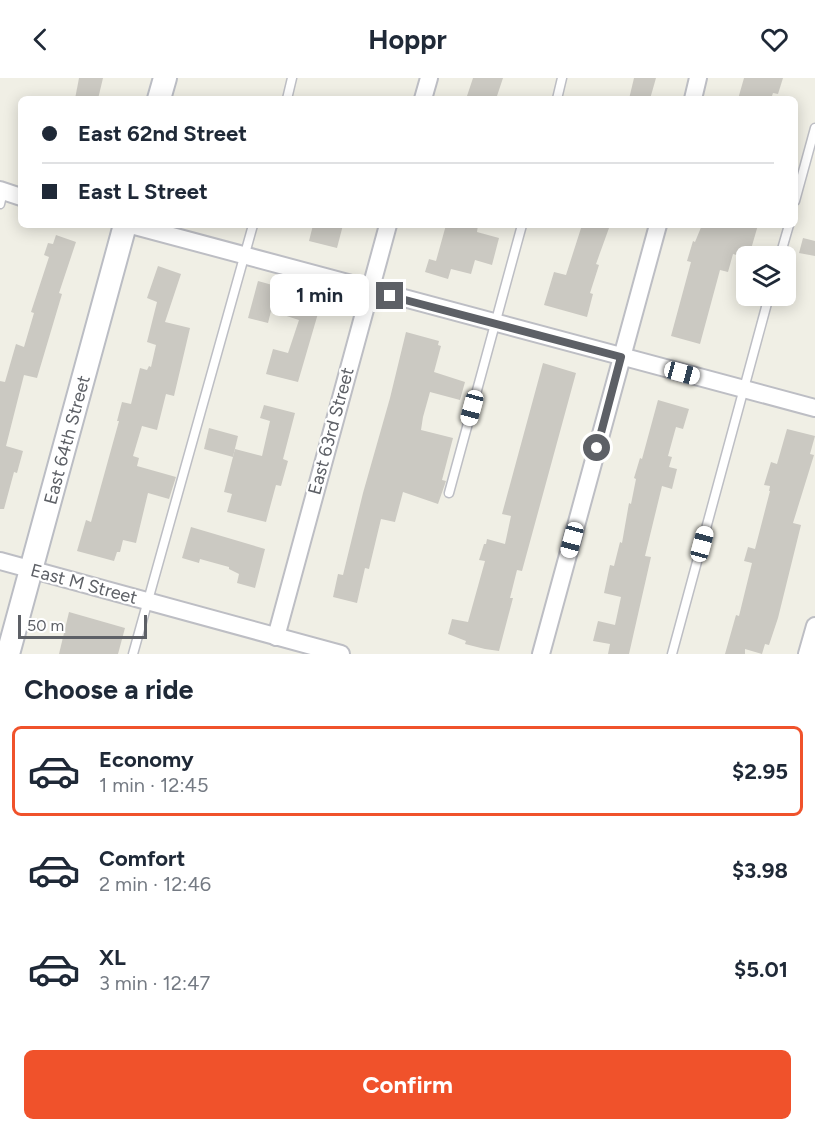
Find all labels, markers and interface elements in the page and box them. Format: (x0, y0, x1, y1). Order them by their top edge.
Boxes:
icon: back (24, 23, 57, 56)
text: Hoppr (368, 23, 447, 56)
icon: heart (758, 23, 791, 56)
text: East 62nd Street (78, 120, 247, 147)
text: East L Street (78, 178, 208, 205)
map controls (736, 246, 796, 306)
button: layers (736, 246, 796, 306)
callout: 1 min (270, 275, 369, 317)
route end (376, 282, 403, 309)
text: 1 min (296, 283, 343, 307)
car (662, 360, 702, 386)
street label: East 63rd Street (303, 365, 359, 497)
street label: East 64th Street (39, 373, 95, 507)
car (459, 388, 485, 428)
route start (583, 434, 610, 461)
car (559, 520, 585, 560)
car (689, 524, 715, 564)
street label: East M Street (28, 559, 140, 609)
scale bar (18, 612, 147, 640)
text: 50 m (27, 616, 64, 635)
text: Choose a ride (24, 673, 193, 706)
icon: car (27, 744, 81, 798)
text: Economy (99, 746, 194, 773)
text: $2.95 (732, 758, 788, 785)
text: 1 min · 12:45 (99, 773, 208, 797)
icon: car (27, 843, 81, 897)
text: Comfort (99, 845, 185, 872)
text: $3.98 (732, 857, 788, 884)
text: 2 min · 12:46 (99, 872, 211, 896)
icon: car (27, 942, 81, 996)
text: XL (99, 944, 126, 971)
text: $5.01 (734, 956, 788, 983)
text: 3 min · 12:47 (99, 971, 210, 995)
button: Confirm (24, 1050, 791, 1119)

